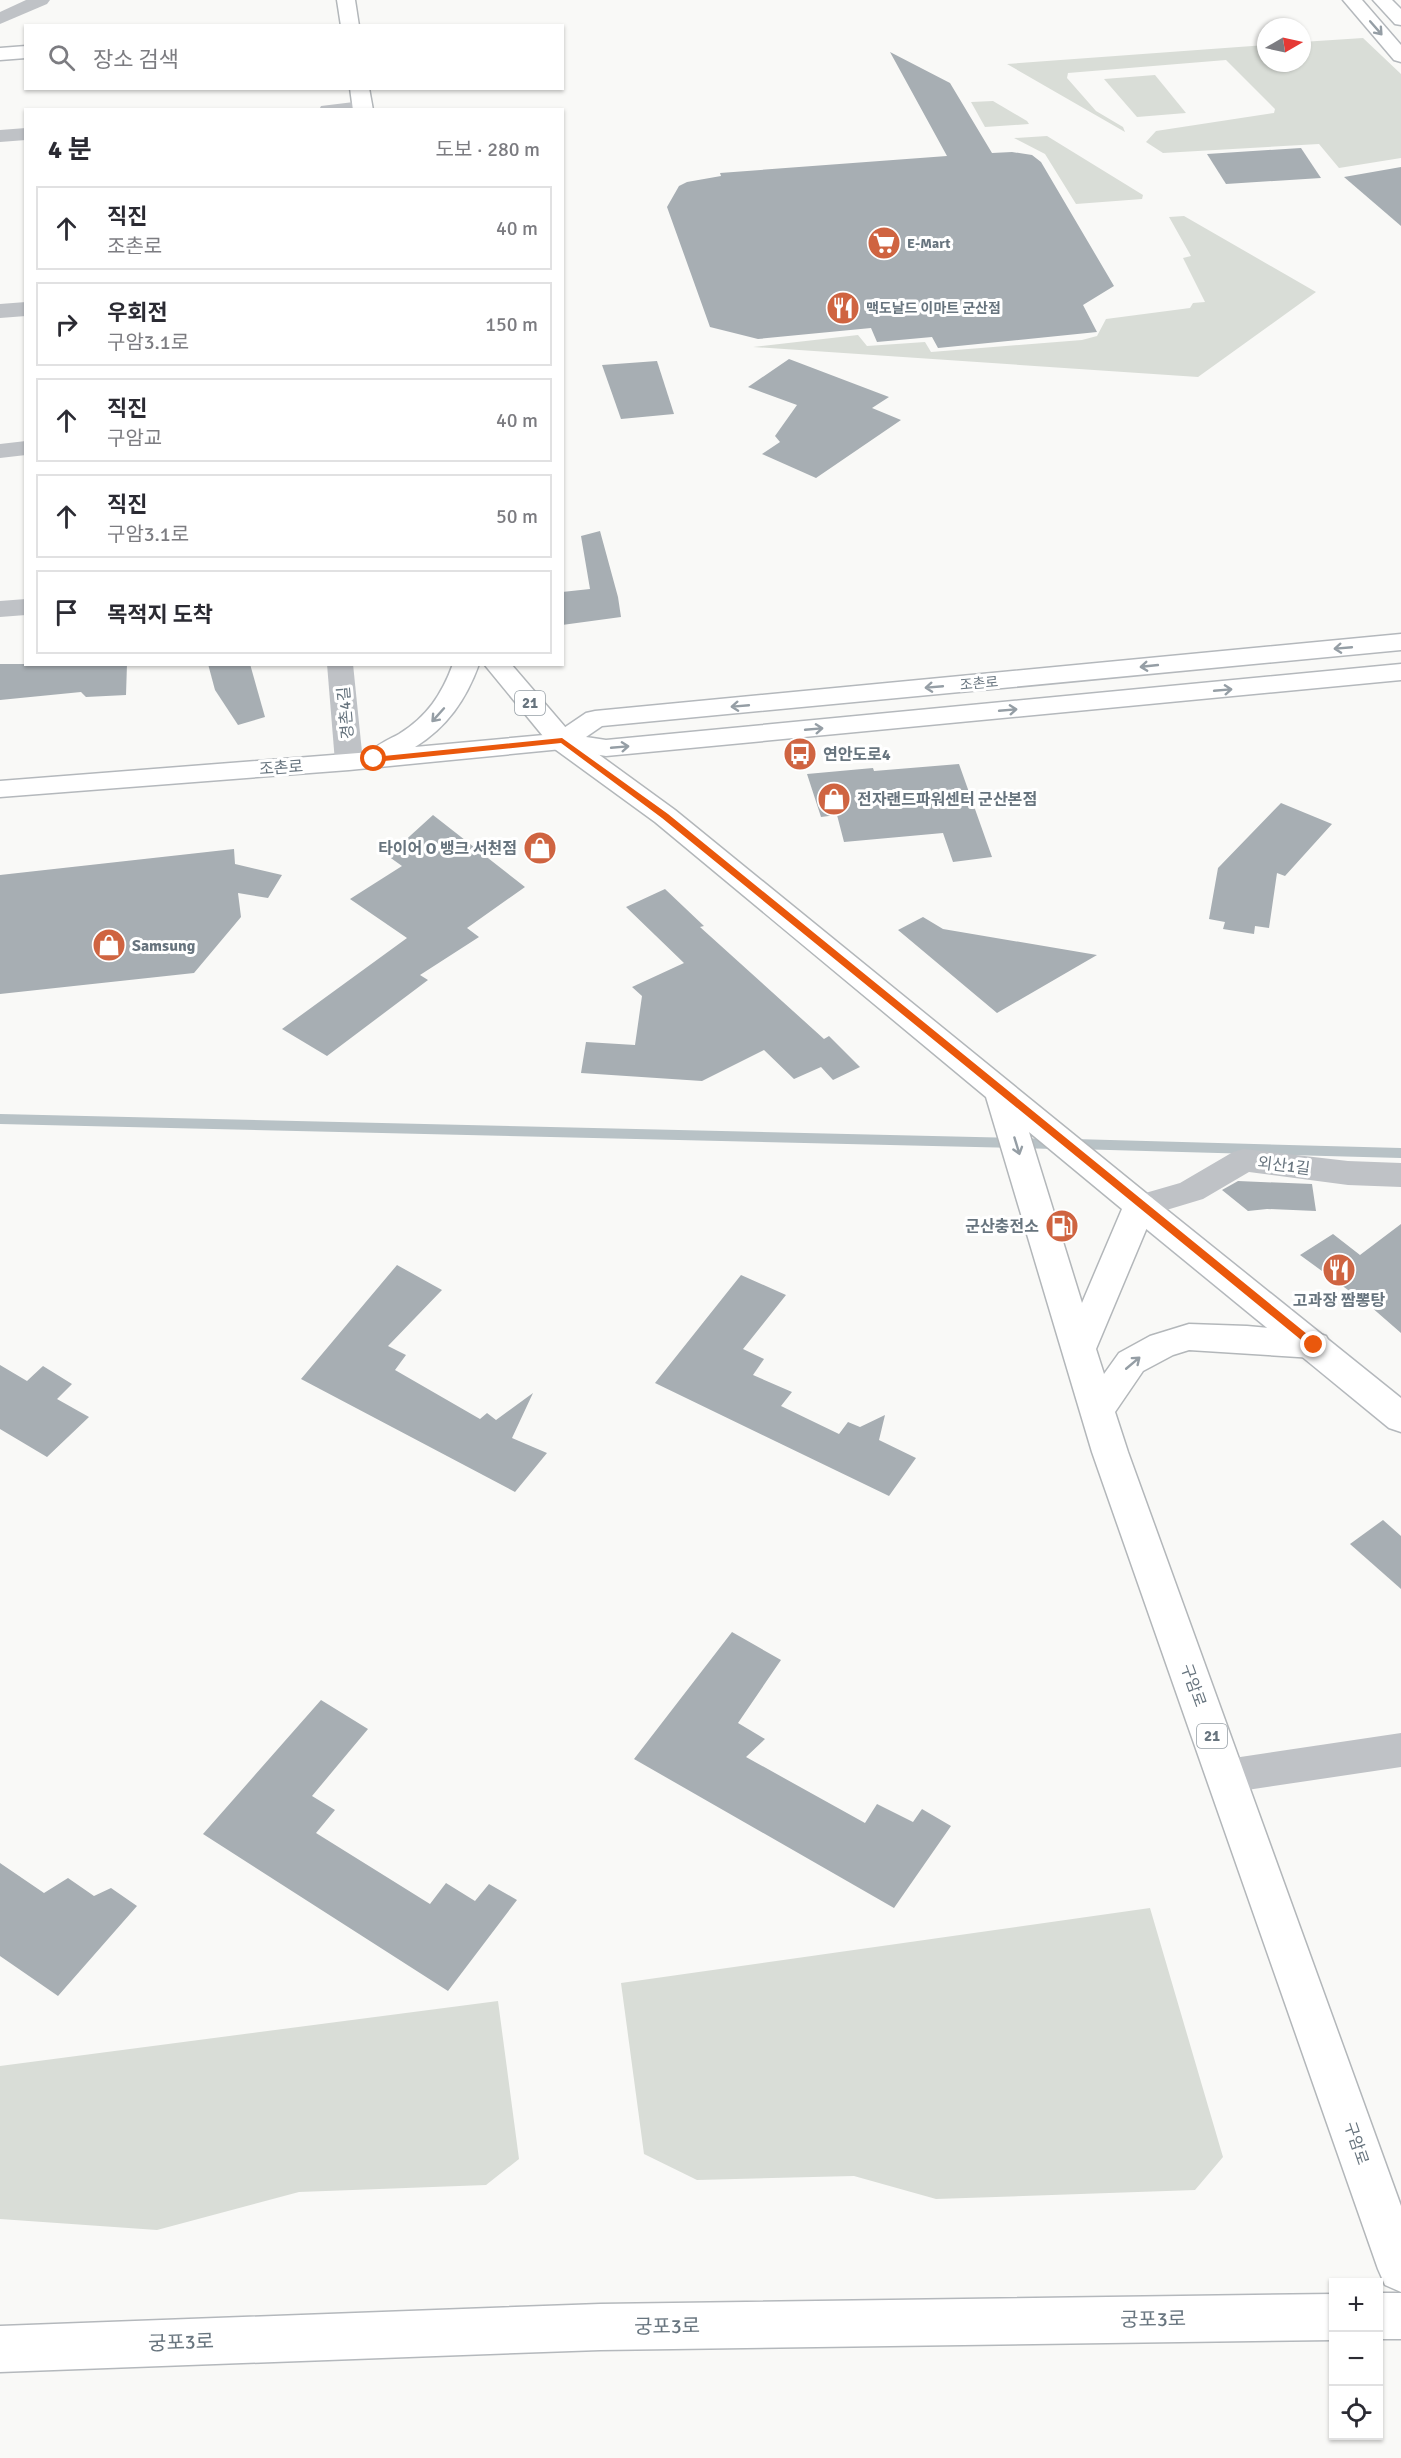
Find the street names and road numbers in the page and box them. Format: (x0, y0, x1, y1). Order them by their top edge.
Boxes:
street label: 조촌로 (959, 673, 999, 694)
street label: 경촌4길 (334, 686, 358, 740)
road number: 21 (515, 691, 545, 715)
street label: 조촌로 (258, 756, 304, 780)
street label: 외산1길 (1256, 1153, 1311, 1179)
street label: 구암로 (1176, 1661, 1210, 1710)
road number: 21 (1197, 1724, 1227, 1748)
street label: 구암로 (1339, 2119, 1373, 2168)
street label: 궁포3로 (1120, 2306, 1186, 2333)
street label: 궁포3로 (634, 2313, 700, 2340)
street label: 궁포3로 (148, 2329, 214, 2356)

